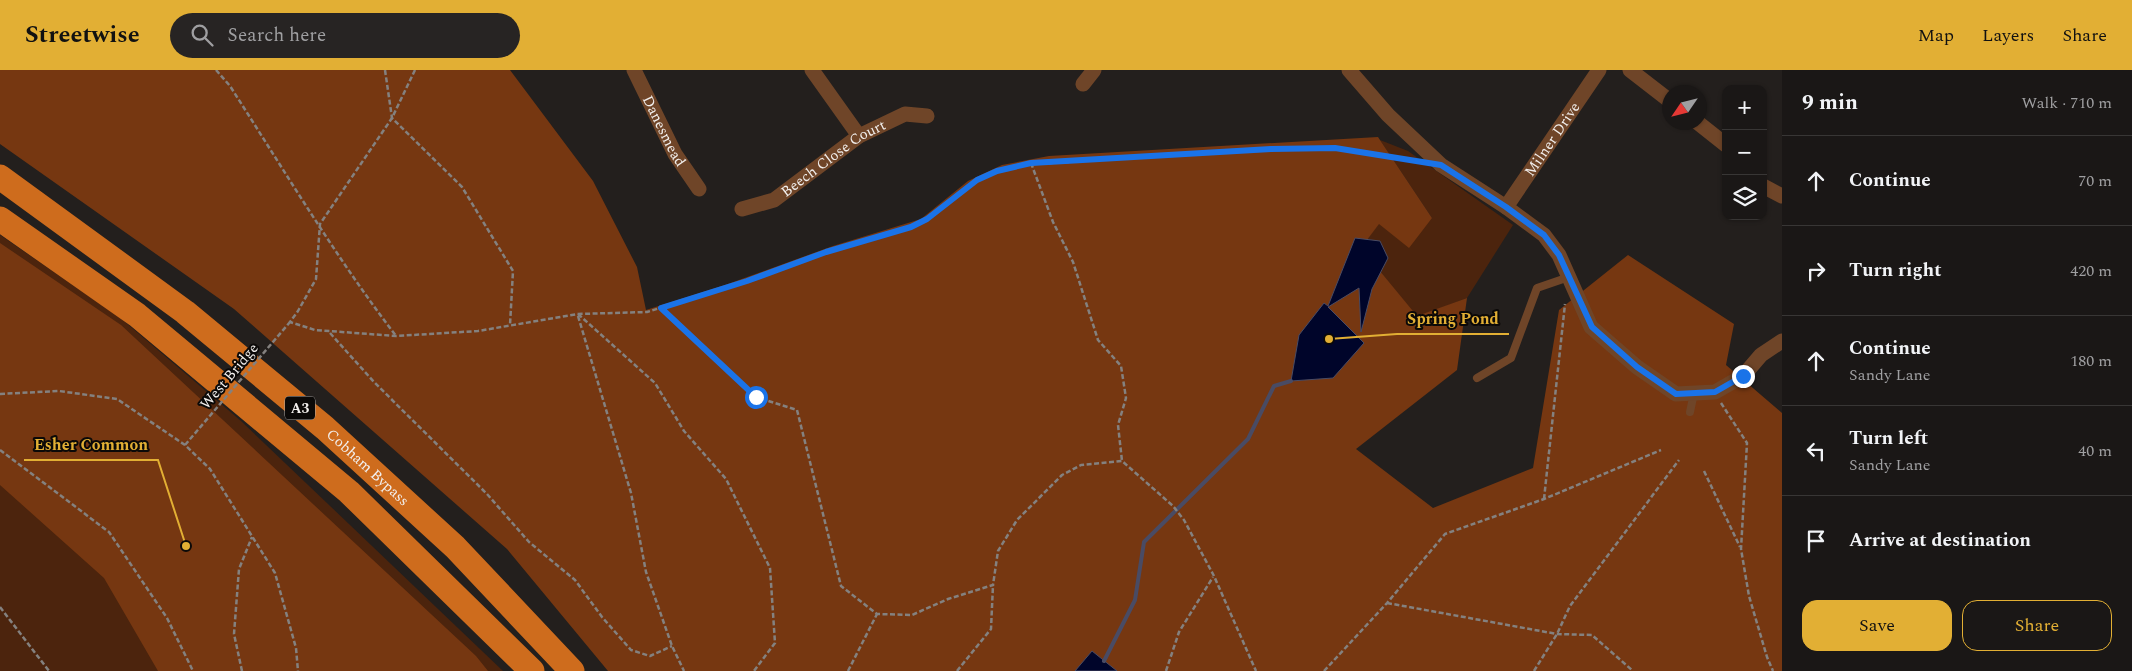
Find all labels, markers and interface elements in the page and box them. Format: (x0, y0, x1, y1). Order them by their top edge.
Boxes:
search box (170, 13, 520, 58)
text: Streetwise (25, 17, 140, 53)
icon: search (188, 21, 216, 49)
text: Search here (228, 21, 326, 50)
text: Map (1918, 22, 1954, 49)
text: Layers (1982, 22, 2034, 49)
text: Share (2062, 22, 2107, 49)
north arrow (1662, 85, 1707, 130)
map controls (1722, 85, 1767, 220)
button: + (1722, 85, 1767, 130)
text: 9 min (1802, 87, 1858, 119)
street label: Danesmead (636, 91, 692, 172)
text: Walk · 710 m (2021, 91, 2112, 115)
street label: Milner Drive (1519, 97, 1586, 181)
street label: Beech Close Court (776, 114, 890, 203)
button: − (1722, 130, 1767, 175)
text: Continue (1849, 166, 1931, 195)
icon: ahead (1802, 167, 1830, 195)
text: 70 m (2078, 169, 2112, 193)
button: layers (1722, 175, 1767, 220)
text: Turn right (1849, 256, 1942, 285)
icon: right (1802, 257, 1830, 285)
text: 420 m (2070, 259, 2112, 283)
callout: Spring Pond (1397, 303, 1509, 334)
text: Spring Pond (1407, 307, 1499, 331)
text: Continue (1849, 334, 1931, 363)
street label: West Bridge (194, 338, 264, 415)
icon: ahead (1802, 347, 1830, 375)
text: 180 m (2070, 349, 2112, 373)
text: Sandy Lane (1849, 363, 1931, 387)
route end (1732, 365, 1755, 388)
route start (745, 386, 768, 409)
road number: A3 (285, 396, 315, 419)
street label: Cobham Bypass (321, 423, 414, 512)
text: Turn left (1849, 424, 1928, 453)
callout: Esher Common (24, 429, 158, 460)
text: Esher Common (34, 433, 148, 457)
icon: left (1802, 437, 1830, 465)
text: 40 m (2078, 439, 2112, 463)
text: Sandy Lane (1849, 453, 1931, 477)
text: Arrive at destination (1849, 526, 2031, 555)
icon: arrive (1802, 527, 1830, 555)
button: Save (1802, 600, 1952, 651)
button: Share (1962, 600, 2112, 651)

